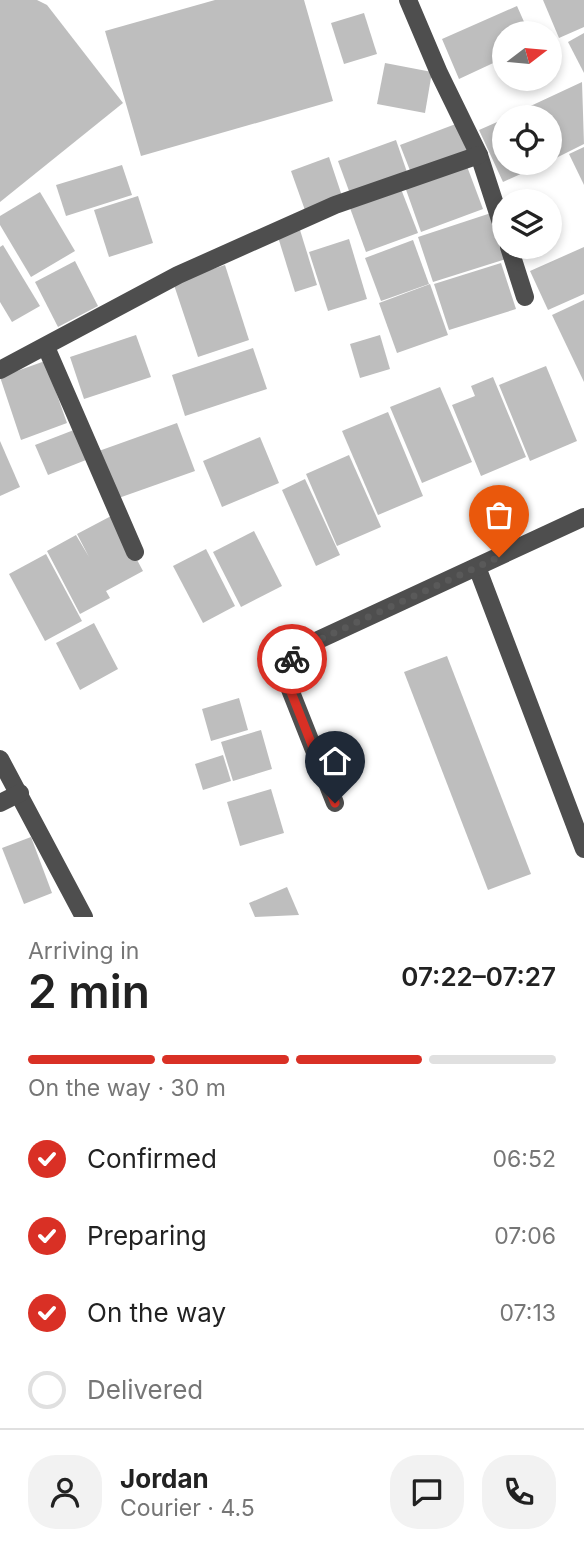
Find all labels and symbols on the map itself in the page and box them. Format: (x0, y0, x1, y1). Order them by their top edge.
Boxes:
north arrow (492, 21, 562, 91)
pin (469, 485, 529, 557)
courier (257, 624, 327, 694)
pin (305, 731, 365, 803)

